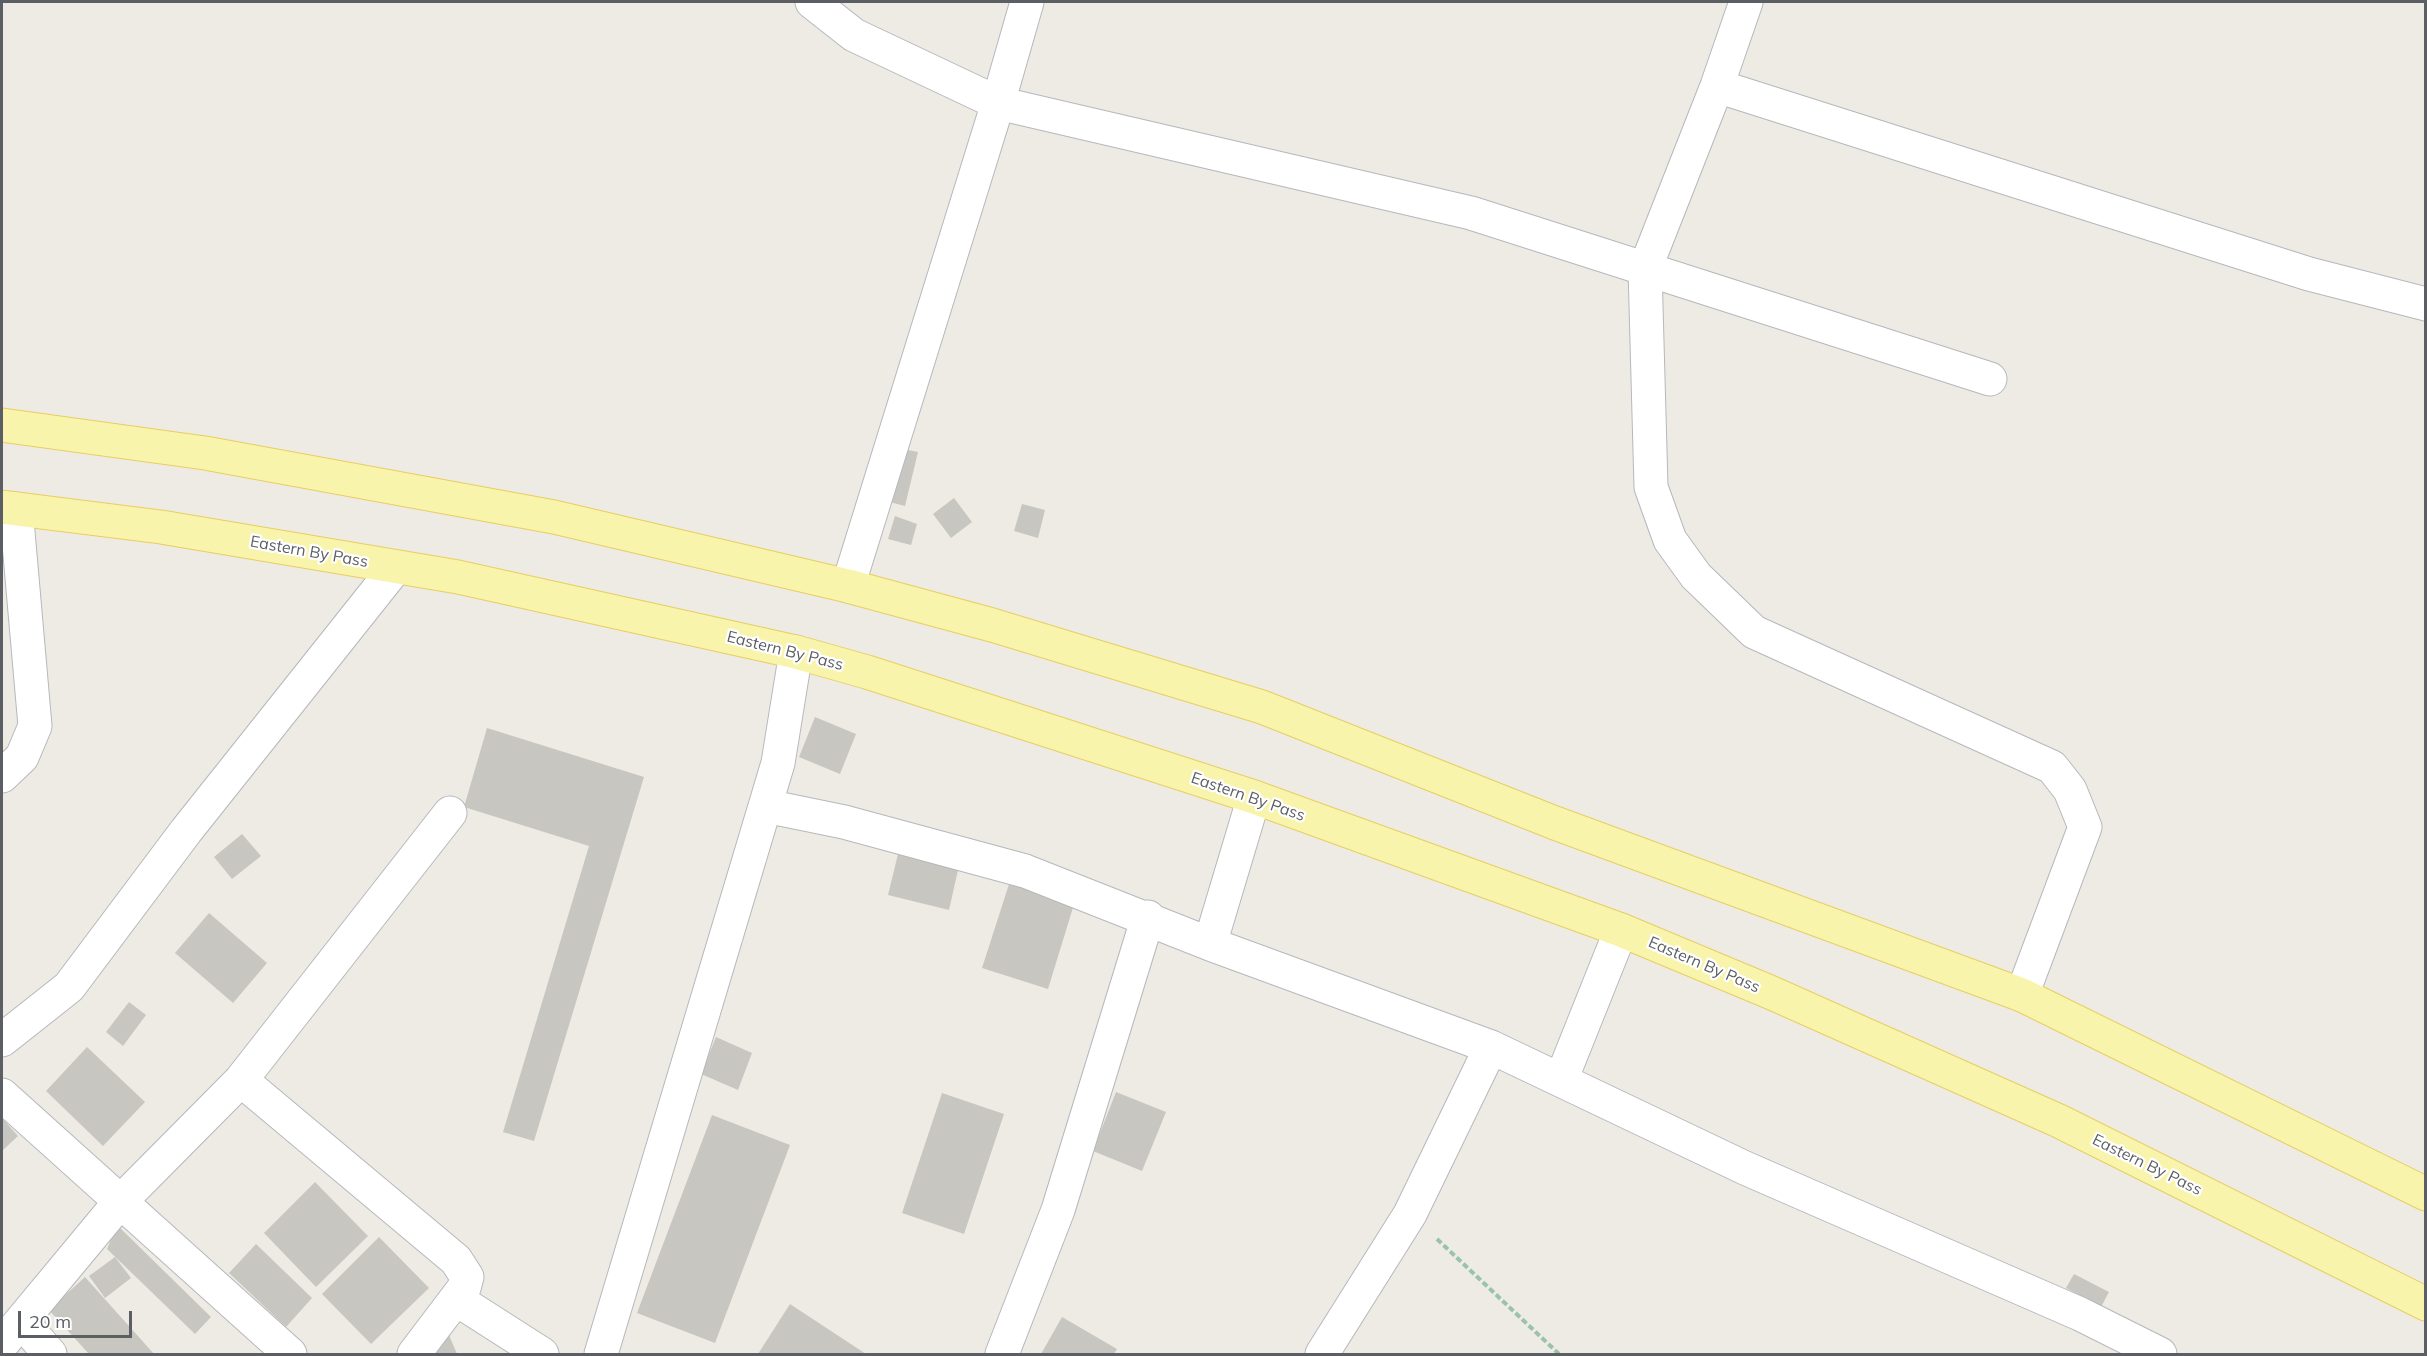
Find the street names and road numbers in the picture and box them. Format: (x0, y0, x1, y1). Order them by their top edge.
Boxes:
street label: Eastern By Pass (249, 532, 369, 572)
street label: Eastern By Pass (725, 627, 845, 675)
street label: Eastern By Pass (1188, 768, 1308, 826)
street label: Eastern By Pass (1645, 933, 1763, 997)
street label: Eastern By Pass (2089, 1130, 2205, 1200)

